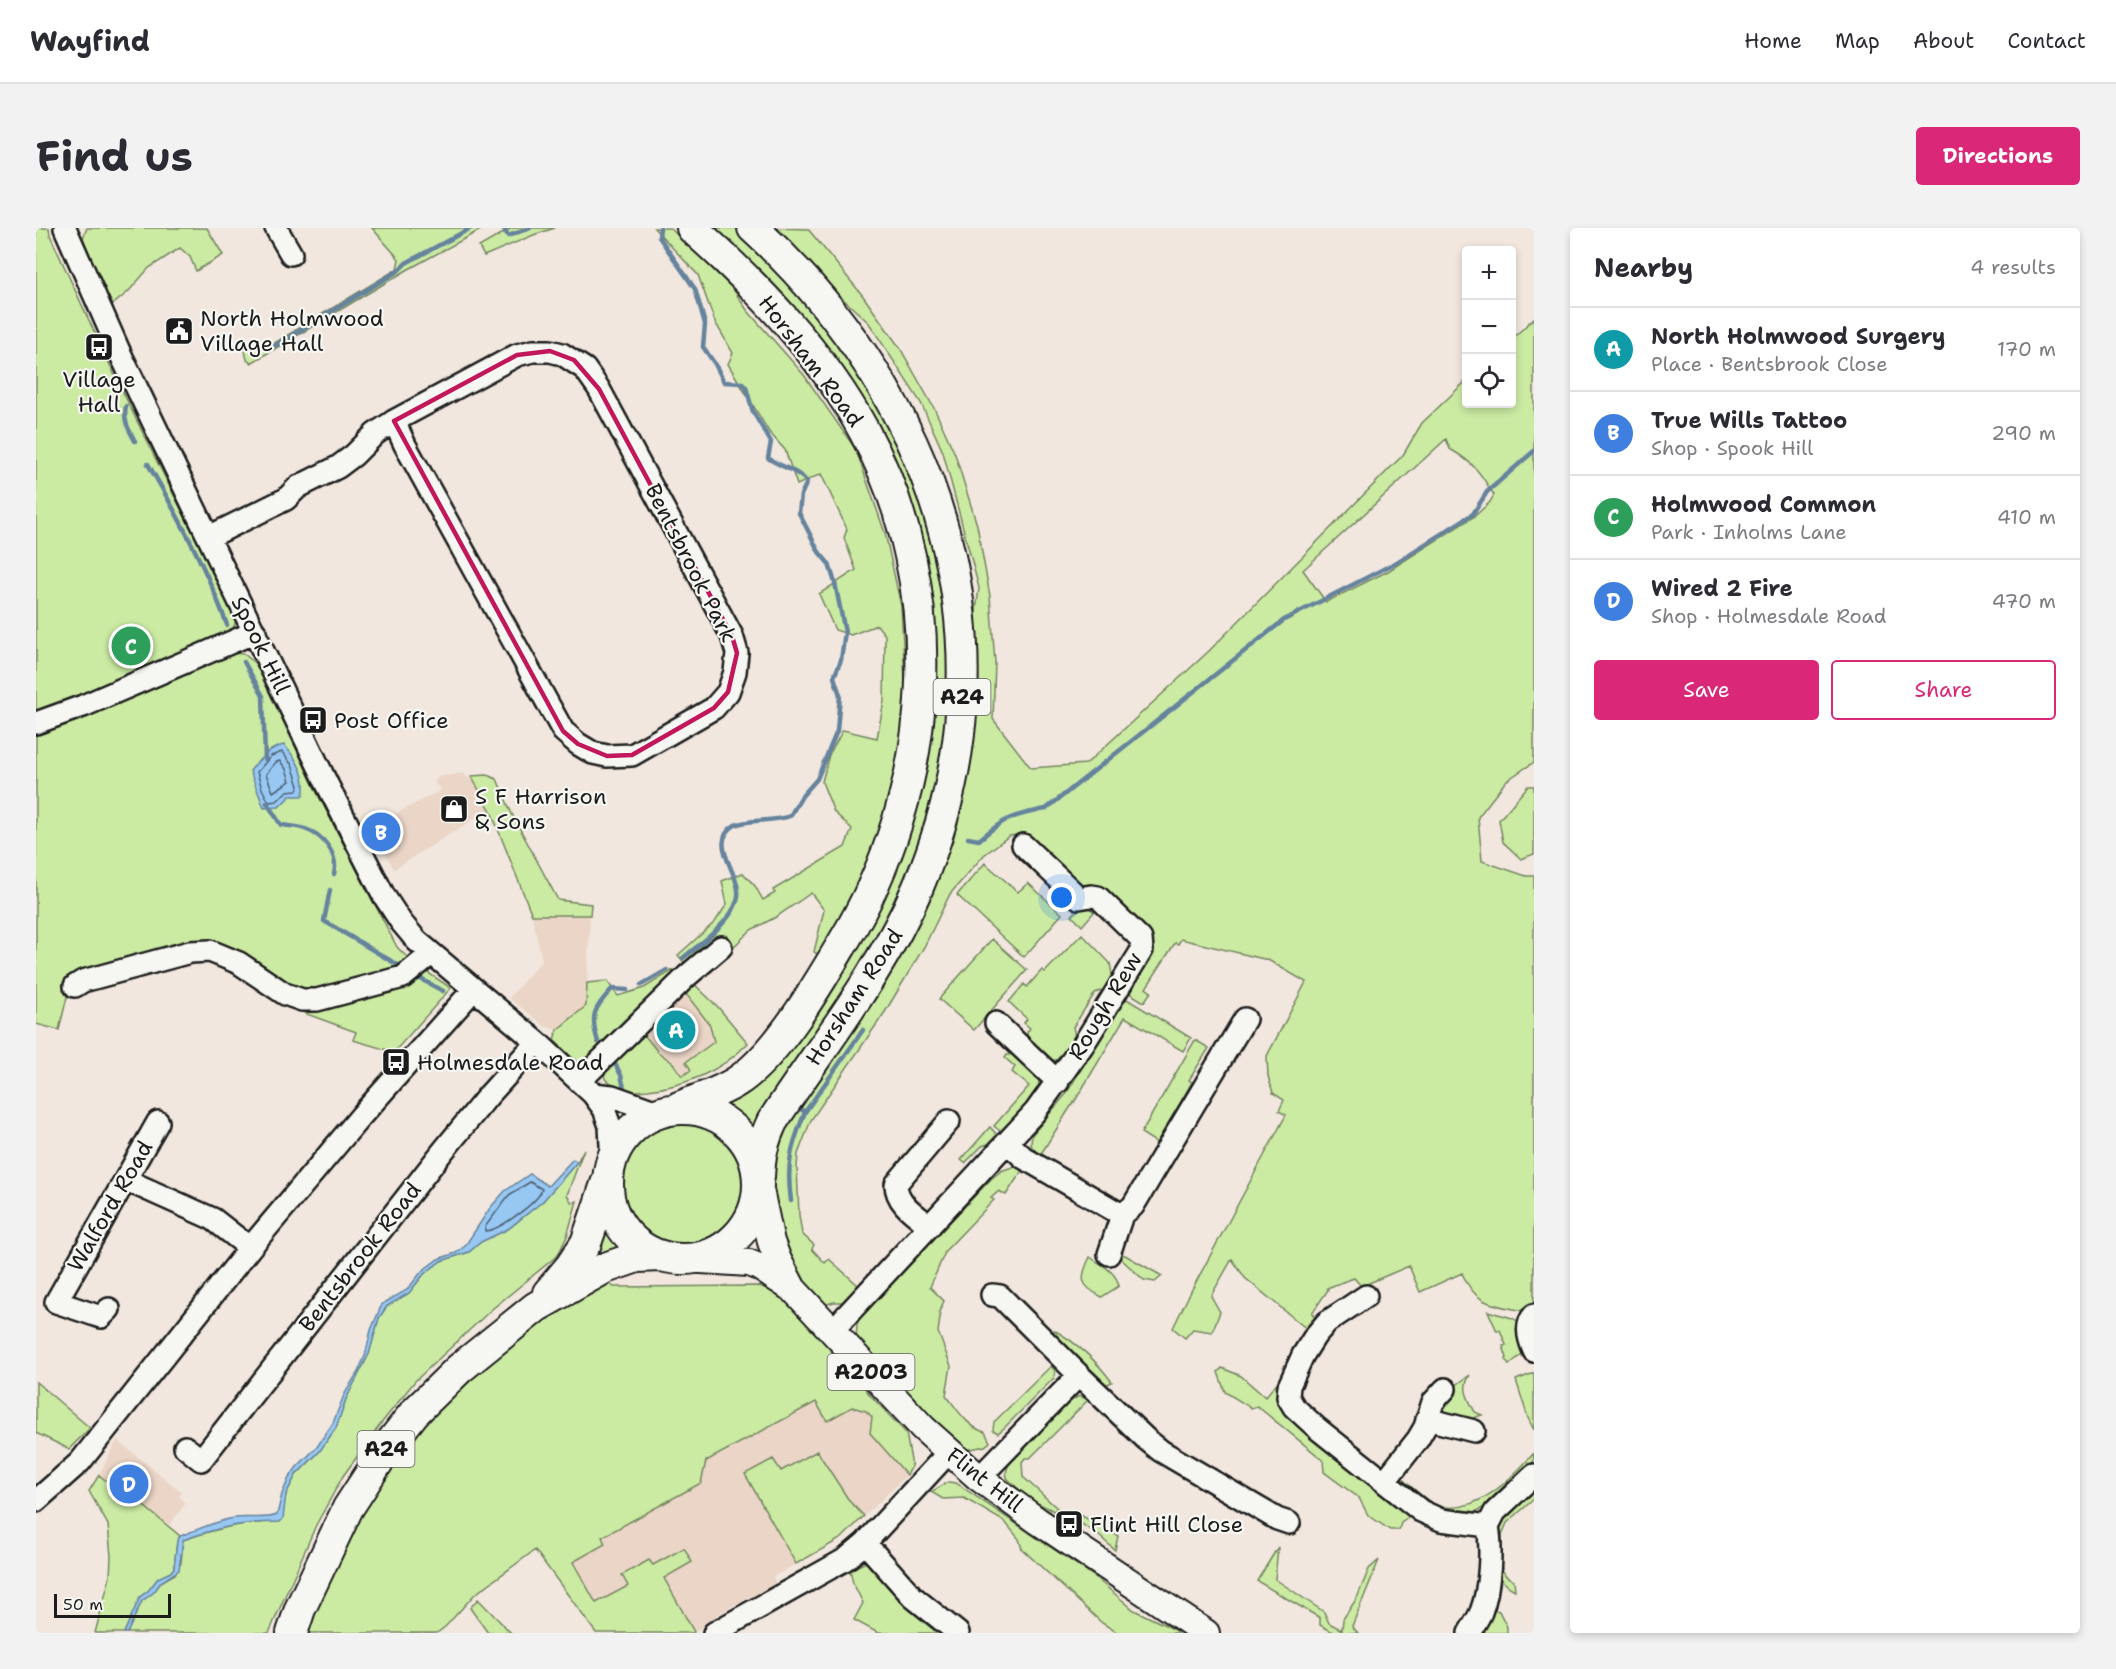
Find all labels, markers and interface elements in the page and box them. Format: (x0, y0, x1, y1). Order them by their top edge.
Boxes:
text: Wayfind (30, 22, 150, 60)
text: Home (1744, 27, 1802, 55)
text: Map (1835, 27, 1880, 55)
text: About (1913, 27, 1974, 55)
text: Contact (2007, 27, 2086, 55)
button: Directions (1916, 127, 2080, 185)
text: Find us (36, 128, 193, 184)
map controls (1462, 246, 1516, 408)
button: + (1462, 246, 1516, 300)
text: Nearby (1594, 250, 1693, 285)
text: 4 results (1970, 254, 2056, 280)
street label: Horsham Road (752, 289, 870, 433)
button: − (1462, 300, 1516, 354)
place label: North Holmwood Village Hall (200, 304, 384, 358)
public building icon: North Holmwood Village Hall (163, 315, 195, 347)
text: North Holmwood Surgery (1651, 322, 1946, 351)
bus stop icon: Village Hall (83, 331, 115, 363)
text: A (1606, 336, 1621, 362)
text: 170 m (1997, 336, 2056, 362)
text: Place · Bentsbrook Close (1651, 351, 1887, 377)
button: locate (1462, 354, 1516, 408)
place label: Village Hall (62, 365, 136, 419)
text: True Wills Tattoo (1651, 406, 1847, 435)
text: B (1607, 420, 1620, 446)
text: 290 m (1991, 420, 2056, 446)
text: Shop · Spook Hill (1651, 435, 1813, 461)
street label: Bentsbrook Park (639, 479, 743, 647)
text: Holmwood Common (1651, 490, 1876, 519)
text: C (1607, 504, 1620, 530)
text: 410 m (1997, 504, 2056, 530)
text: Park · Inholms Lane (1651, 519, 1847, 545)
text: Wired 2 Fire (1651, 574, 1793, 603)
text: D (1606, 588, 1621, 614)
text: 470 m (1992, 588, 2056, 614)
street label: Spook Hill (225, 591, 297, 699)
text: Shop · Holmesdale Road (1651, 603, 1886, 629)
pin: C (112, 624, 151, 668)
button: Save (1594, 660, 1819, 720)
button: Share (1831, 660, 2056, 720)
road number: A24 (934, 679, 990, 715)
bus stop icon: Post Office (297, 704, 329, 736)
place label: Post Office (334, 706, 449, 735)
place label: S F Harrison & Sons (475, 782, 606, 836)
shop icon: S F Harrison & Sons (438, 793, 470, 825)
pin: B (362, 810, 400, 854)
your location (1047, 883, 1076, 912)
street label: Horsham Road (799, 923, 909, 1071)
street label: Rough Rew (1061, 947, 1149, 1065)
pin: A (656, 1008, 696, 1052)
bus stop icon: Holmesdale Road (380, 1046, 412, 1078)
place label: Holmesdale Road (417, 1048, 604, 1077)
street label: Walford Road (61, 1135, 159, 1277)
street label: Bentsbrook Road (292, 1176, 428, 1338)
road number: A2003 (828, 1354, 914, 1390)
road number: A24 (358, 1431, 414, 1467)
street label: Flint Hill (941, 1441, 1030, 1519)
pin: D (110, 1462, 148, 1506)
bus stop icon: Flint Hill Close (1053, 1508, 1085, 1540)
place label: Flint Hill Close (1090, 1510, 1243, 1539)
scale bar (54, 1591, 171, 1618)
text: 50 m (63, 1594, 103, 1615)

